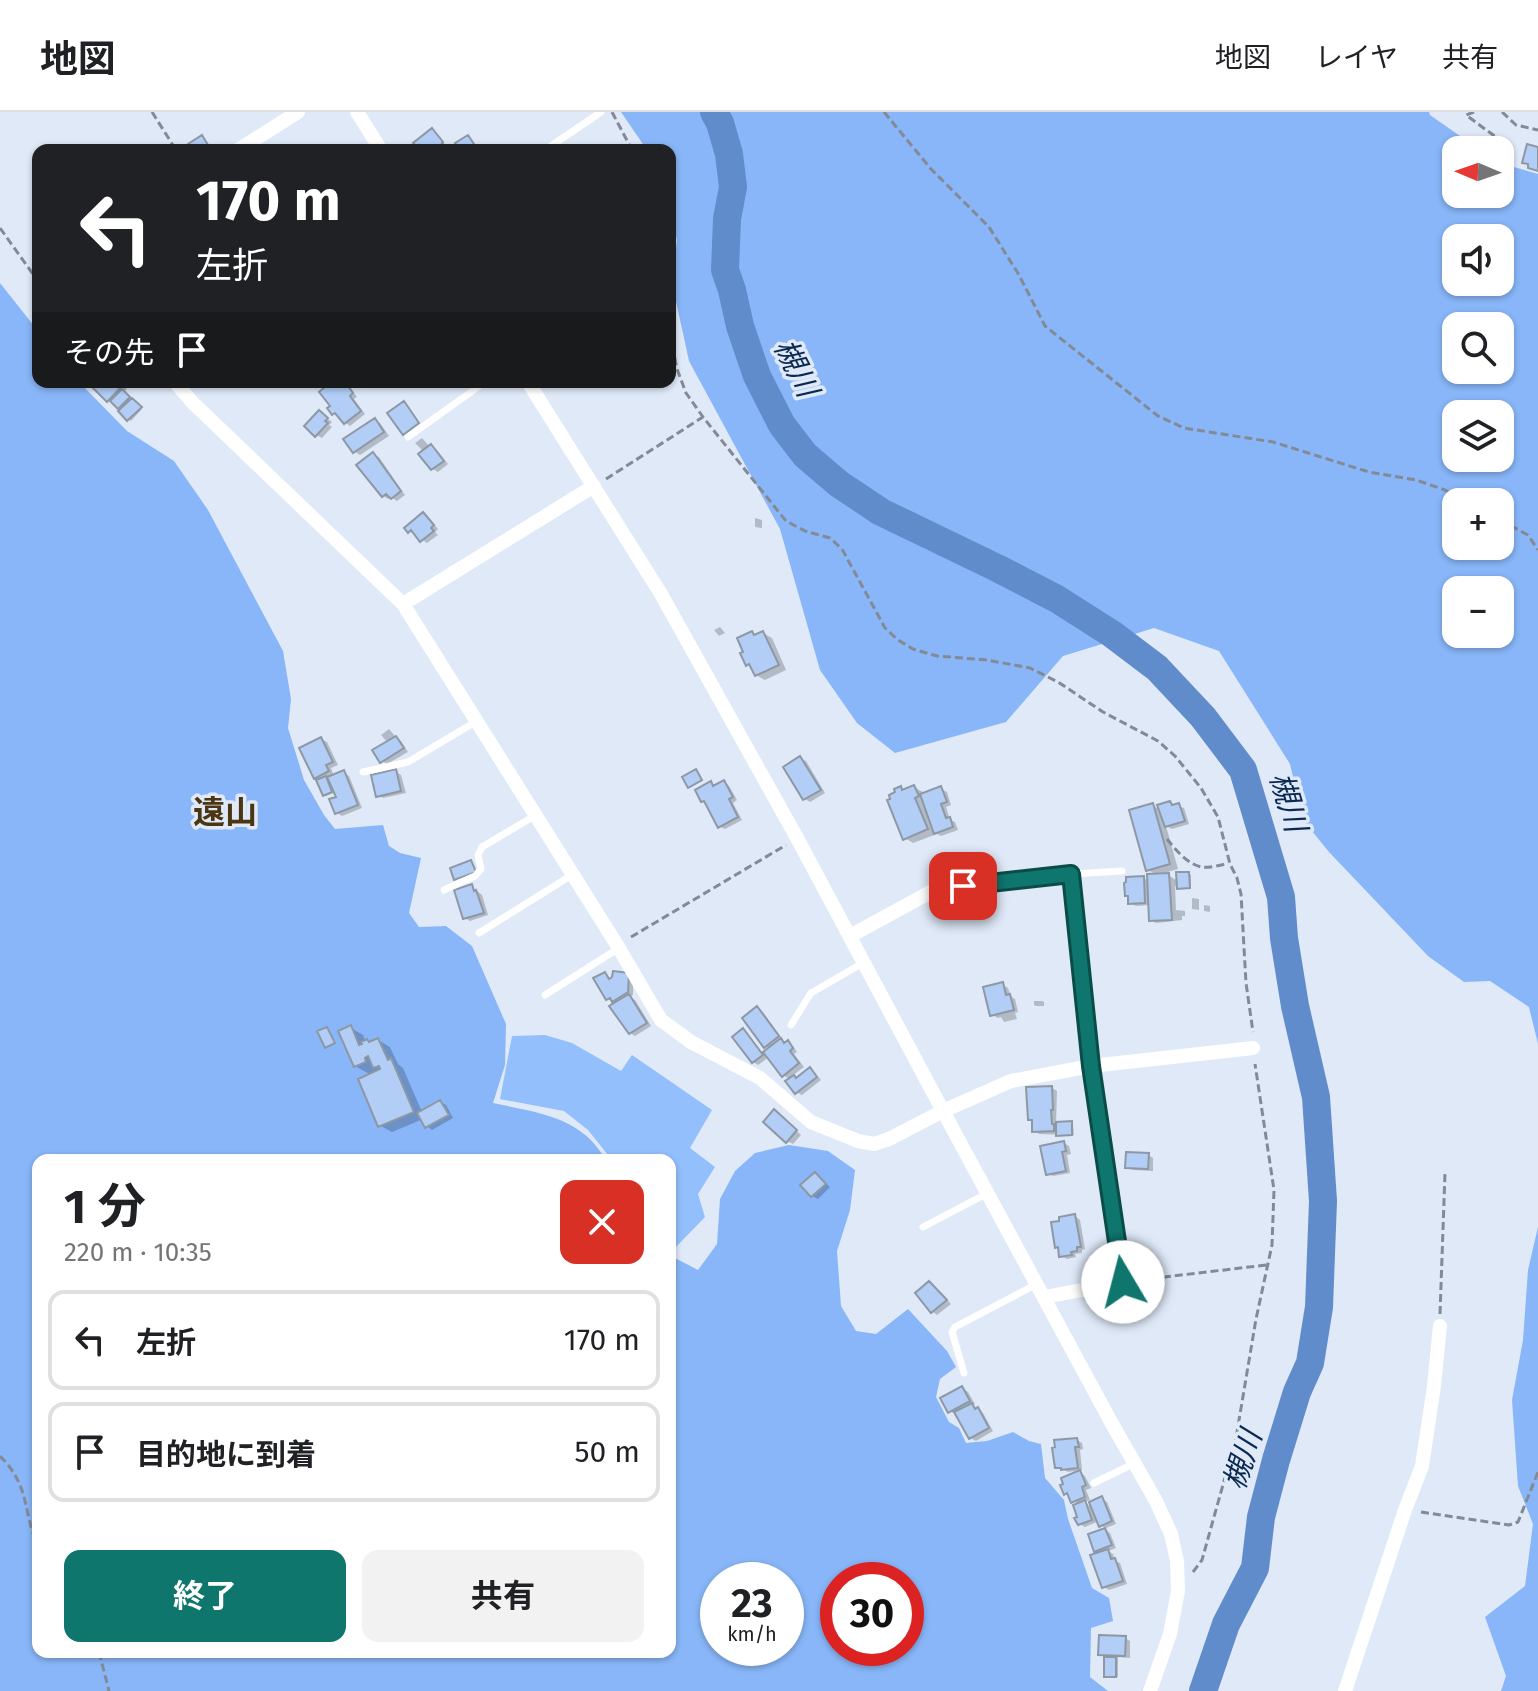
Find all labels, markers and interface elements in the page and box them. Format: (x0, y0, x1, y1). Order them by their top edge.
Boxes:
text: 地図 (40, 36, 116, 82)
text: 地図 (1215, 41, 1271, 74)
text: レイヤ (1315, 41, 1398, 74)
text: 共有 (1442, 41, 1498, 74)
north arrow (1442, 136, 1514, 208)
map controls (1442, 136, 1514, 648)
text: 170 m (196, 168, 341, 235)
icon: left (64, 176, 168, 280)
button: sound (1442, 224, 1514, 296)
text: 左折 (196, 244, 268, 288)
button: search (1442, 312, 1514, 384)
icon: arrive (170, 328, 214, 372)
water label: 槻川 (766, 333, 827, 406)
text: その先 (64, 335, 154, 371)
button: layers (1442, 400, 1514, 472)
button: + (1442, 488, 1514, 560)
button: − (1442, 576, 1514, 648)
water label: 槻川 (1262, 768, 1315, 839)
district label: 遠山 (193, 793, 257, 831)
pin (929, 852, 997, 920)
icon: arrive (941, 864, 985, 908)
text: 1 分 (64, 1178, 146, 1236)
button: close (560, 1180, 644, 1264)
text: 220 m · 10:35 (64, 1237, 212, 1268)
position arrow (1081, 1240, 1165, 1324)
icon: left (68, 1318, 112, 1362)
text: 170 m (564, 1322, 640, 1358)
text: 左折 (136, 1325, 196, 1361)
water label: 槻川 (1217, 1423, 1270, 1494)
icon: arrive (68, 1430, 112, 1474)
text: 50 m (575, 1434, 640, 1470)
text: 目的地に到着 (136, 1437, 316, 1473)
button: 終了 (64, 1550, 346, 1642)
button: 共有 (362, 1550, 644, 1642)
speed limit sign: 30 (820, 1562, 924, 1666)
text: 23 (731, 1580, 773, 1628)
text: km/h (727, 1622, 777, 1646)

